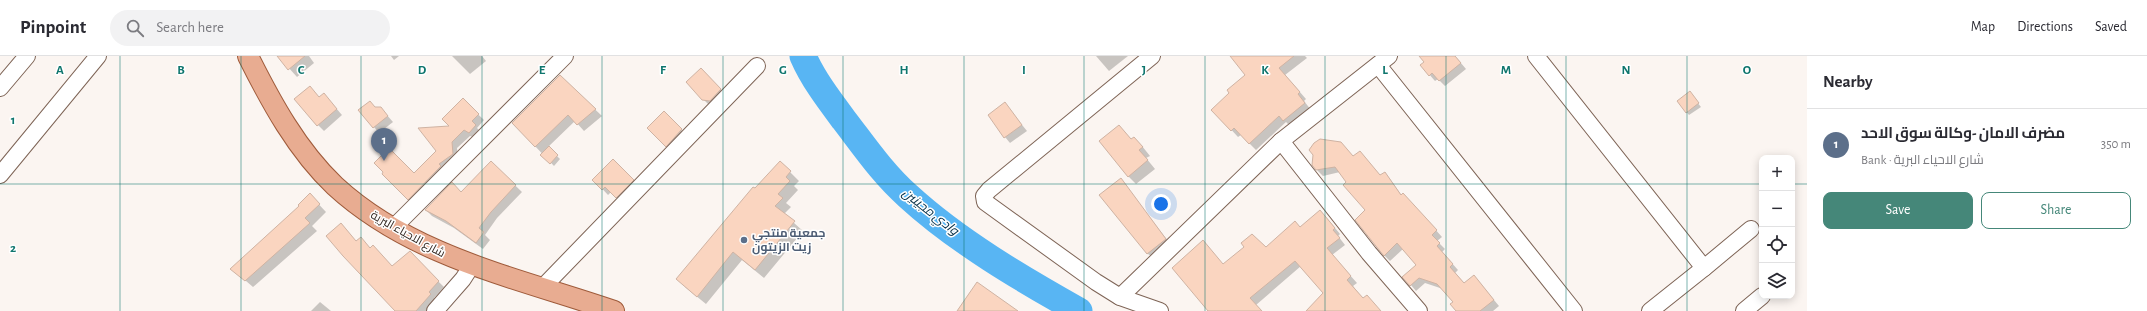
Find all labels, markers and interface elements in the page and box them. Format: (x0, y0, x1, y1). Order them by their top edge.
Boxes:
search box (110, 10, 390, 46)
icon: search (124, 17, 146, 39)
text: Pinpoint (20, 18, 86, 37)
text: Search here (156, 20, 224, 35)
text: Map (1971, 20, 1995, 34)
text: Directions (2017, 20, 2073, 34)
text: Saved (2095, 20, 2127, 34)
text: A (56, 64, 64, 77)
text: B (177, 64, 185, 77)
text: C (298, 64, 305, 77)
text: D (418, 64, 427, 77)
text: E (539, 64, 546, 77)
text: F (660, 64, 667, 77)
text: G (779, 64, 787, 77)
text: H (899, 64, 909, 77)
text: I (1022, 64, 1026, 77)
text: J (1142, 64, 1146, 77)
text: K (1261, 64, 1269, 77)
text: L (1382, 64, 1388, 77)
text: M (1501, 64, 1511, 77)
text: N (1621, 64, 1631, 77)
text: O (1743, 64, 1752, 77)
text: Nearby (1823, 73, 1873, 90)
text: 1 (11, 114, 15, 127)
text: مضرف الامان -وكالة سوق الاحد (1861, 126, 2065, 141)
pin: 1 (371, 128, 397, 161)
text: 1 (1834, 138, 1838, 151)
text: 350 m (2101, 138, 2131, 151)
text: Bank · شارع الاحياء البرية (1861, 154, 1984, 167)
map controls (1759, 155, 1795, 299)
button: + (1759, 155, 1795, 191)
water label: وادي مجينين (898, 186, 961, 241)
button: − (1759, 191, 1795, 227)
button: Save (1823, 192, 1973, 229)
button: Share (1981, 192, 2131, 229)
your location (1151, 194, 1171, 214)
street label: شارع الاحياء البرية (368, 209, 447, 261)
place label: جمعية منتجي زيت الزيتون (752, 227, 825, 255)
button: locate (1759, 227, 1795, 263)
marker: جمعية منتجي زيت الزيتون (739, 235, 749, 245)
text: 2 (10, 242, 16, 255)
button: layers (1759, 263, 1795, 299)

